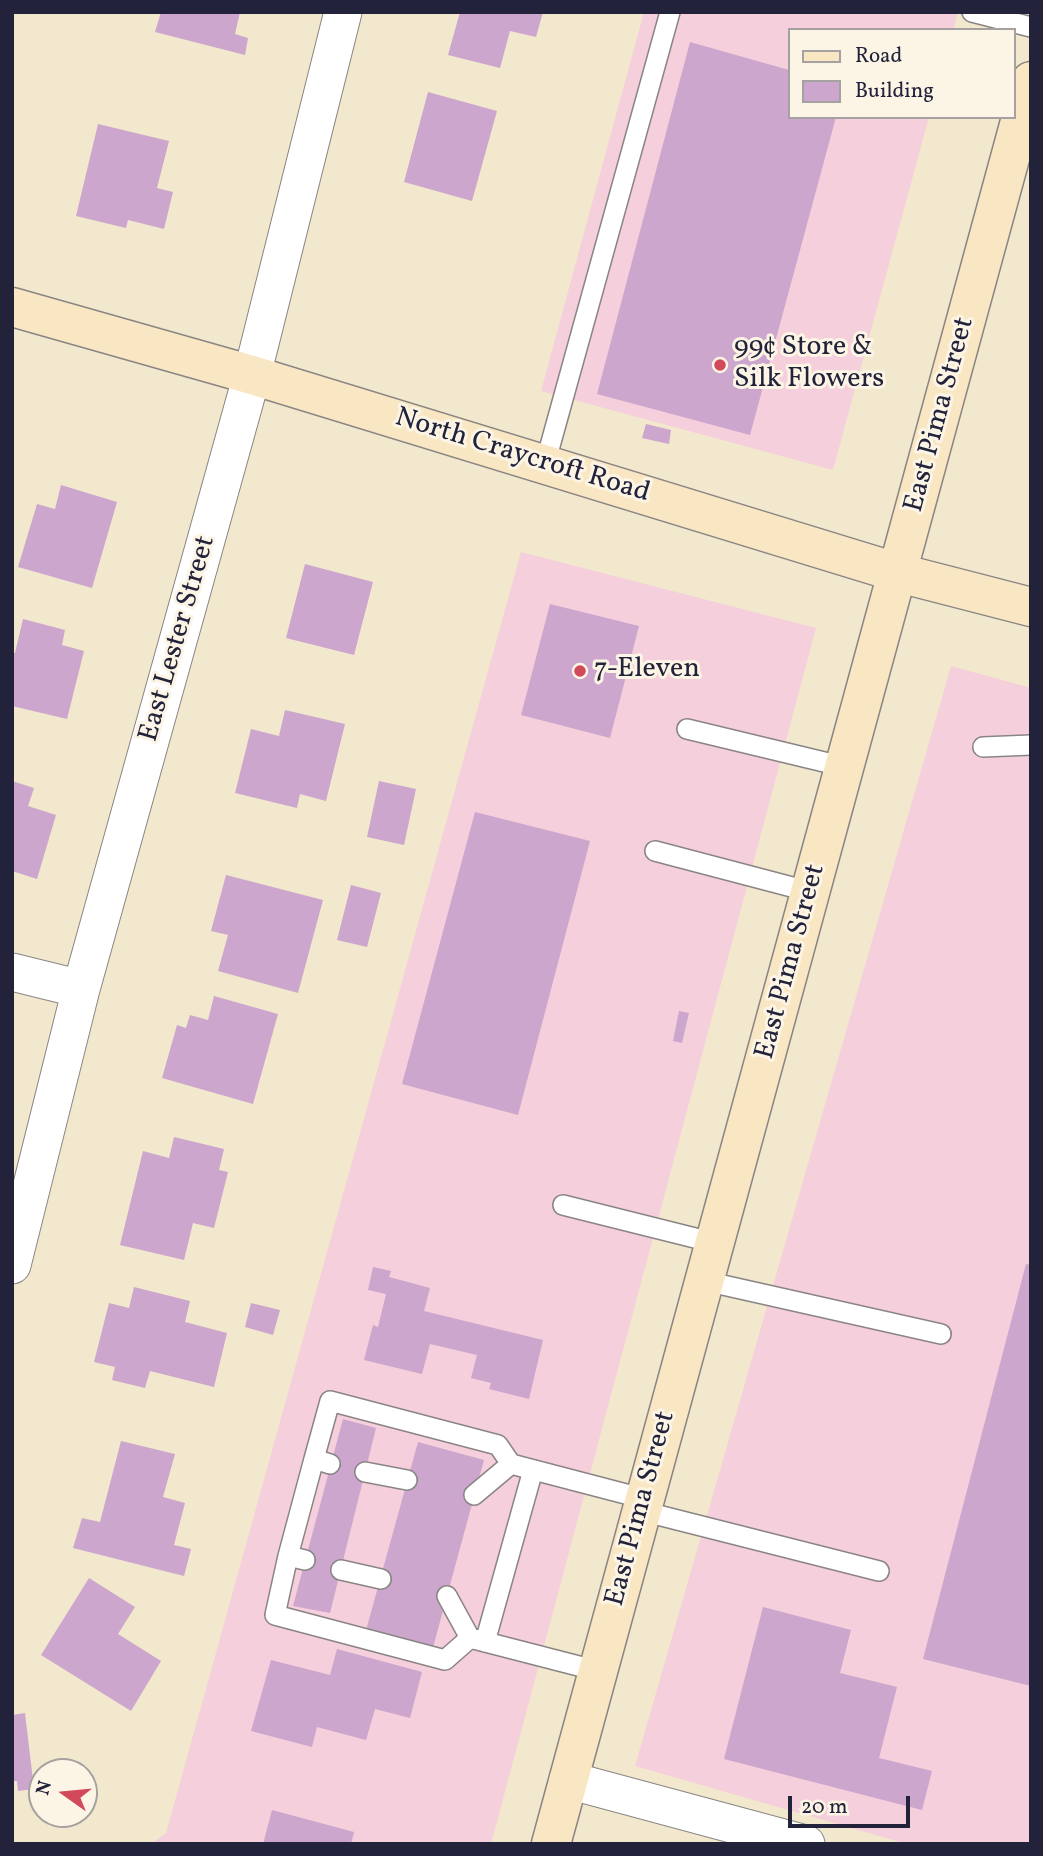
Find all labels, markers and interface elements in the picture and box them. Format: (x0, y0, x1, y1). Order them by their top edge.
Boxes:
legend (788, 28, 1015, 119)
text: Road (855, 42, 902, 71)
text: Building (855, 77, 934, 106)
street label: East Pima Street (899, 314, 983, 516)
place label: 99¢ Store & Silk Flowers (734, 332, 884, 398)
marker: 99¢ Store & Silk Flowers (712, 357, 728, 373)
street label: North Craycroft Road (390, 402, 654, 512)
street label: East Lester Street (134, 532, 224, 746)
place label: 7-Eleven (594, 654, 700, 688)
marker: 7-Eleven (572, 663, 588, 679)
street label: East Pima Street (750, 861, 834, 1063)
street label: East Pima Street (600, 1408, 684, 1610)
north arrow (28, 1758, 98, 1828)
text: N (30, 1778, 59, 1798)
scale bar (791, 1783, 914, 1827)
text: 20 m (801, 1793, 847, 1822)

